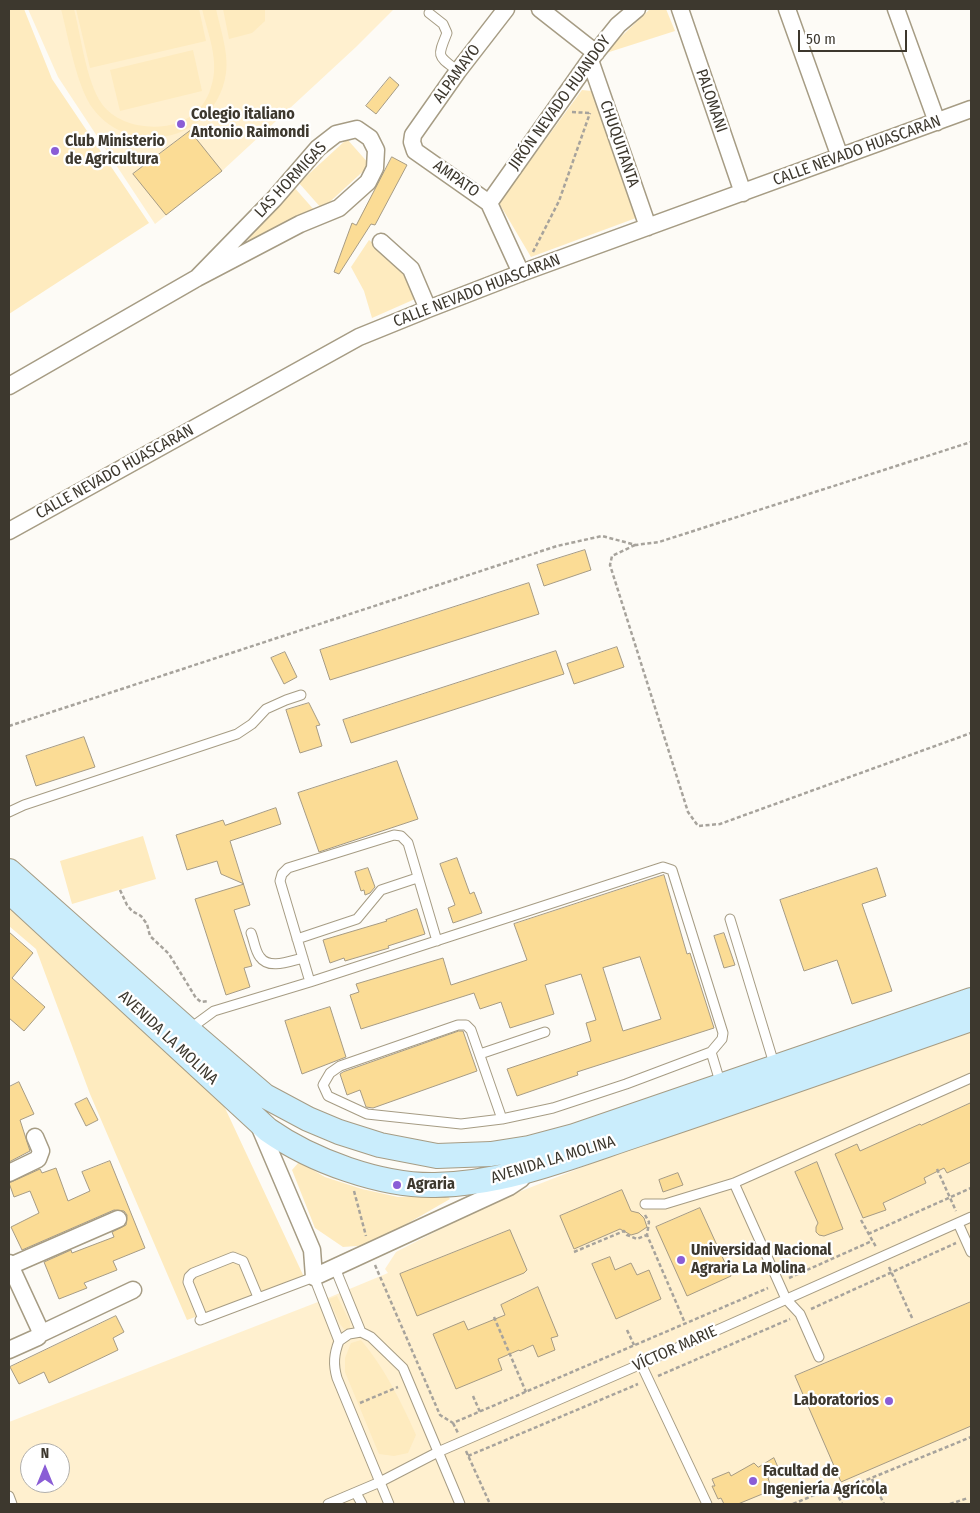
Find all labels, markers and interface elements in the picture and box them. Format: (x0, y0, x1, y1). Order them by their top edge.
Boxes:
scale bar (800, 20, 909, 52)
text: 50 m (806, 30, 836, 48)
street label: JIRÓN NEVADO HUANDOY (505, 32, 615, 174)
street label: ALPAMAYO (429, 41, 485, 107)
street label: PALOMANI (691, 67, 731, 135)
street label: CHUQUITANTA (595, 98, 643, 190)
place label: Colegio italiano Antonio Raimondi (191, 105, 309, 143)
street label: CALLE NEVADO HUASCARAN (770, 112, 944, 190)
marker: Colegio italiano Antonio Raimondi (175, 118, 187, 130)
place label: Club Ministerio de Agricultura (65, 132, 165, 170)
street label: LAS HORMIGAS (251, 138, 331, 222)
marker: Club Ministerio de Agricultura (49, 145, 61, 157)
street label: AMPATO (429, 156, 483, 202)
street label: CALLE NEVADO HUASCARAN (391, 250, 563, 332)
street label: CALLE NEVADO HUASCARAN (33, 421, 197, 523)
street label: AVENIDA LA MOLINA (114, 987, 222, 1089)
street label: AVENIDA LA MOLINA (489, 1132, 617, 1188)
place label: Agraria (407, 1175, 455, 1195)
marker: Agraria (391, 1179, 403, 1191)
place label: Universidad Nacional Agraria La Molina (691, 1241, 832, 1279)
marker: Universidad Nacional Agraria La Molina (675, 1254, 687, 1266)
street label: VÍCTOR MARIE (630, 1322, 720, 1376)
place label: Laboratorios (794, 1391, 879, 1411)
marker: Laboratorios (883, 1395, 895, 1407)
north arrow (20, 1443, 70, 1493)
text: N (41, 1445, 49, 1462)
place label: Facultad de Ingeniería Agrícola (763, 1462, 887, 1500)
marker: Facultad de Ingeniería Agrícola (747, 1475, 759, 1487)

